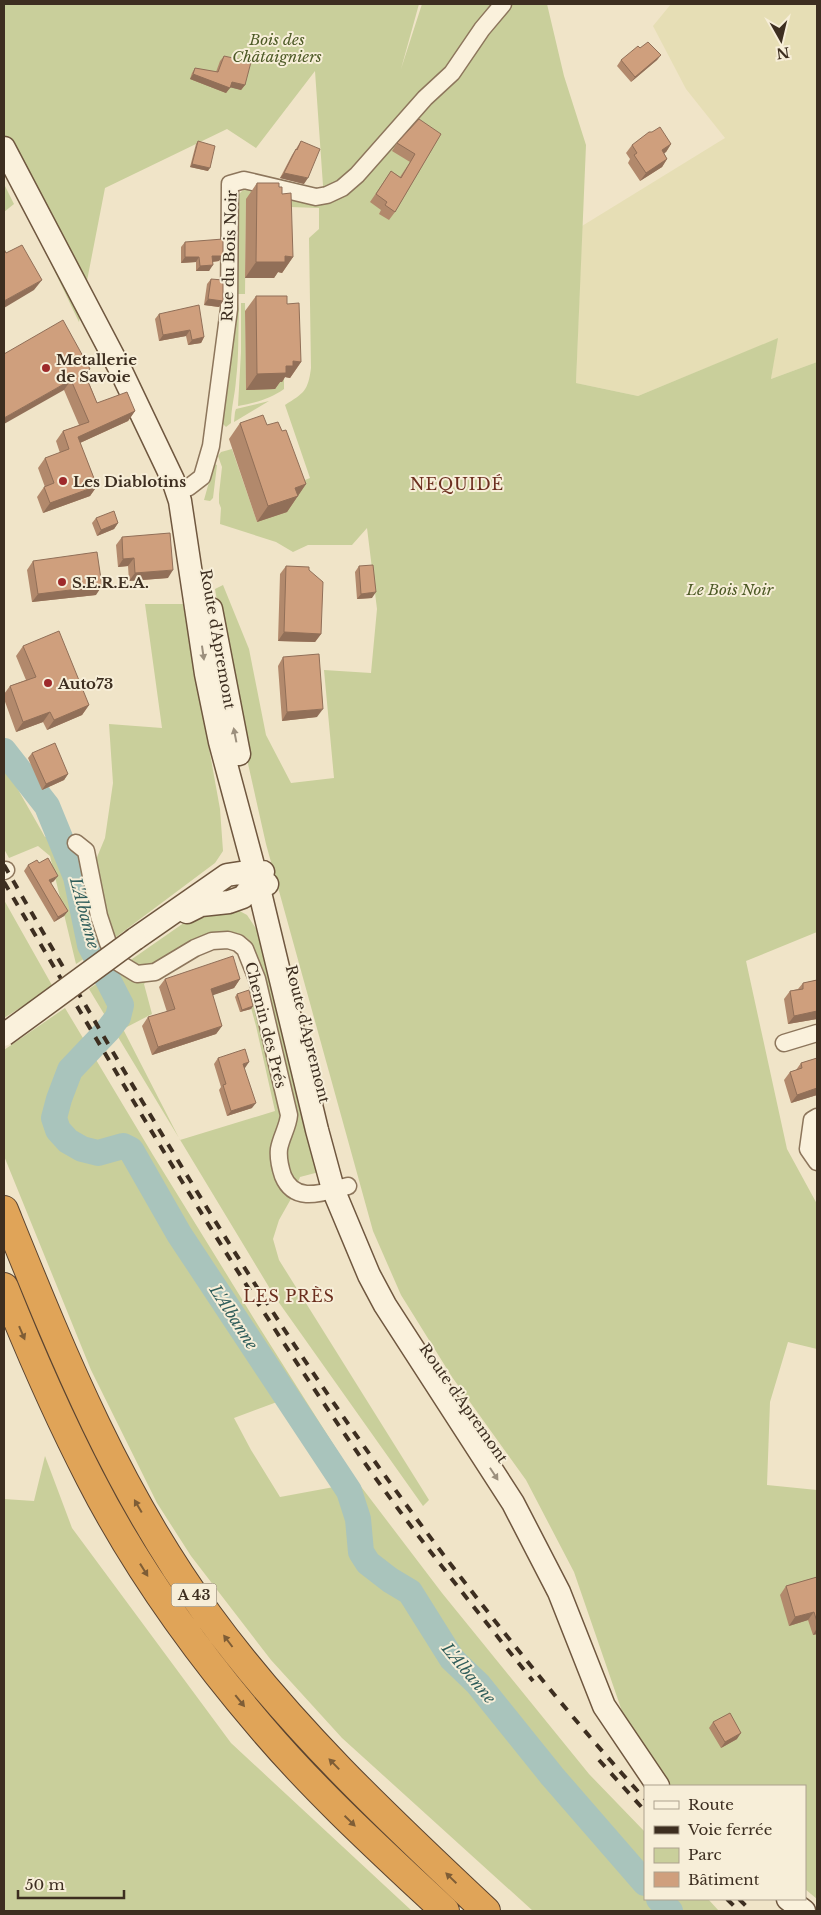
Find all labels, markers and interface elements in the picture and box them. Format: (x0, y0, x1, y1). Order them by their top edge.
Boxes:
north arrow (756, 15, 806, 65)
park label: Bois des Châtaigniers (232, 30, 322, 66)
text: N (775, 43, 791, 63)
street label: Rue du Bois Noir (217, 189, 241, 322)
place label: Metallerie de Savoie (56, 350, 137, 386)
marker: Metallerie de Savoie (40, 362, 52, 374)
place label: Les Diablotins (73, 472, 186, 491)
district label: NEQUIDÉ (410, 474, 504, 494)
marker: Les Diablotins (57, 475, 69, 487)
street label: Route d'Apremont (196, 568, 240, 711)
place label: S.E.R.E.A. (72, 573, 149, 592)
marker: S.E.R.E.A. (56, 576, 68, 588)
park label: Le Bois Noir (686, 580, 775, 599)
one-way arrow (199, 645, 207, 661)
place label: Auto73 (57, 674, 113, 693)
marker: Auto73 (42, 677, 54, 689)
one-way arrow (231, 728, 239, 743)
water label: L'Albanne (66, 874, 104, 952)
street label: Chemin des Prés (241, 960, 291, 1090)
street label: Route d'Apremont (282, 963, 334, 1105)
water label: L'Albanne (205, 1280, 263, 1354)
district label: LES PRÈS (243, 1286, 335, 1306)
one-way arrow (19, 1325, 27, 1340)
street label: Route d'Apremont (416, 1340, 513, 1467)
one-way arrow (489, 1467, 499, 1480)
one-way arrow (134, 1499, 142, 1514)
one-way arrow (139, 1564, 149, 1577)
road number: A 43 (172, 1584, 216, 1606)
one-way arrow (223, 1634, 233, 1648)
water label: L'Albanne (437, 1638, 501, 1708)
one-way arrow (234, 1695, 245, 1707)
one-way arrow (328, 1759, 340, 1771)
legend (644, 1785, 806, 1900)
text: Route (688, 1795, 734, 1814)
one-way arrow (344, 1815, 356, 1827)
text: Voie ferrée (687, 1820, 772, 1839)
text: Parc (688, 1845, 721, 1864)
scale bar (18, 1868, 124, 1900)
text: Bâtiment (688, 1870, 760, 1889)
one-way arrow (445, 1872, 457, 1884)
text: 50 m (25, 1875, 65, 1894)

